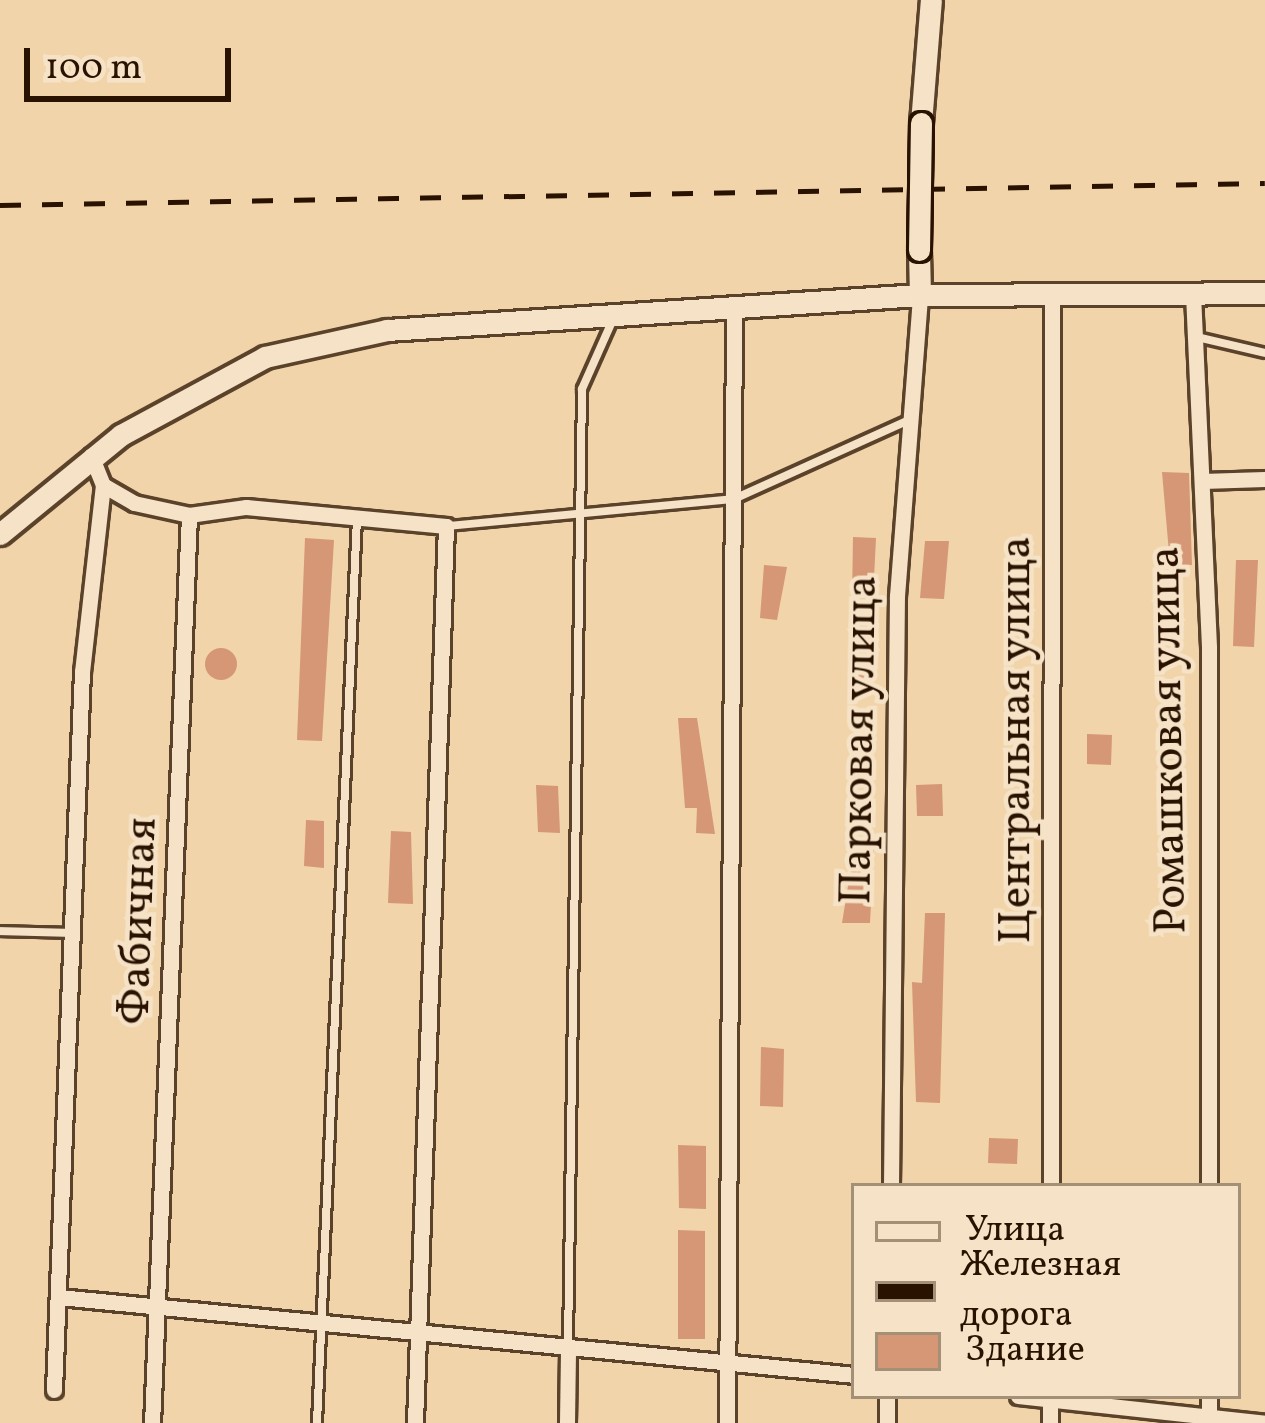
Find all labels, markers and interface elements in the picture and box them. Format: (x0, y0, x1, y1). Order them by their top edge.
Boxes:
scale bar (30, 24, 237, 98)
text: 100 m (45, 44, 142, 94)
street label: Центральная улица (991, 536, 1045, 944)
street label: Ромашковая улица (1140, 545, 1200, 935)
street label: Парковая улица (831, 574, 891, 906)
street label: Фабичная (109, 816, 171, 1026)
legend (851, 1183, 1241, 1399)
text: Улица (965, 1206, 1065, 1256)
text: Железная дорога (960, 1241, 1121, 1341)
text: Здание (965, 1326, 1085, 1376)

